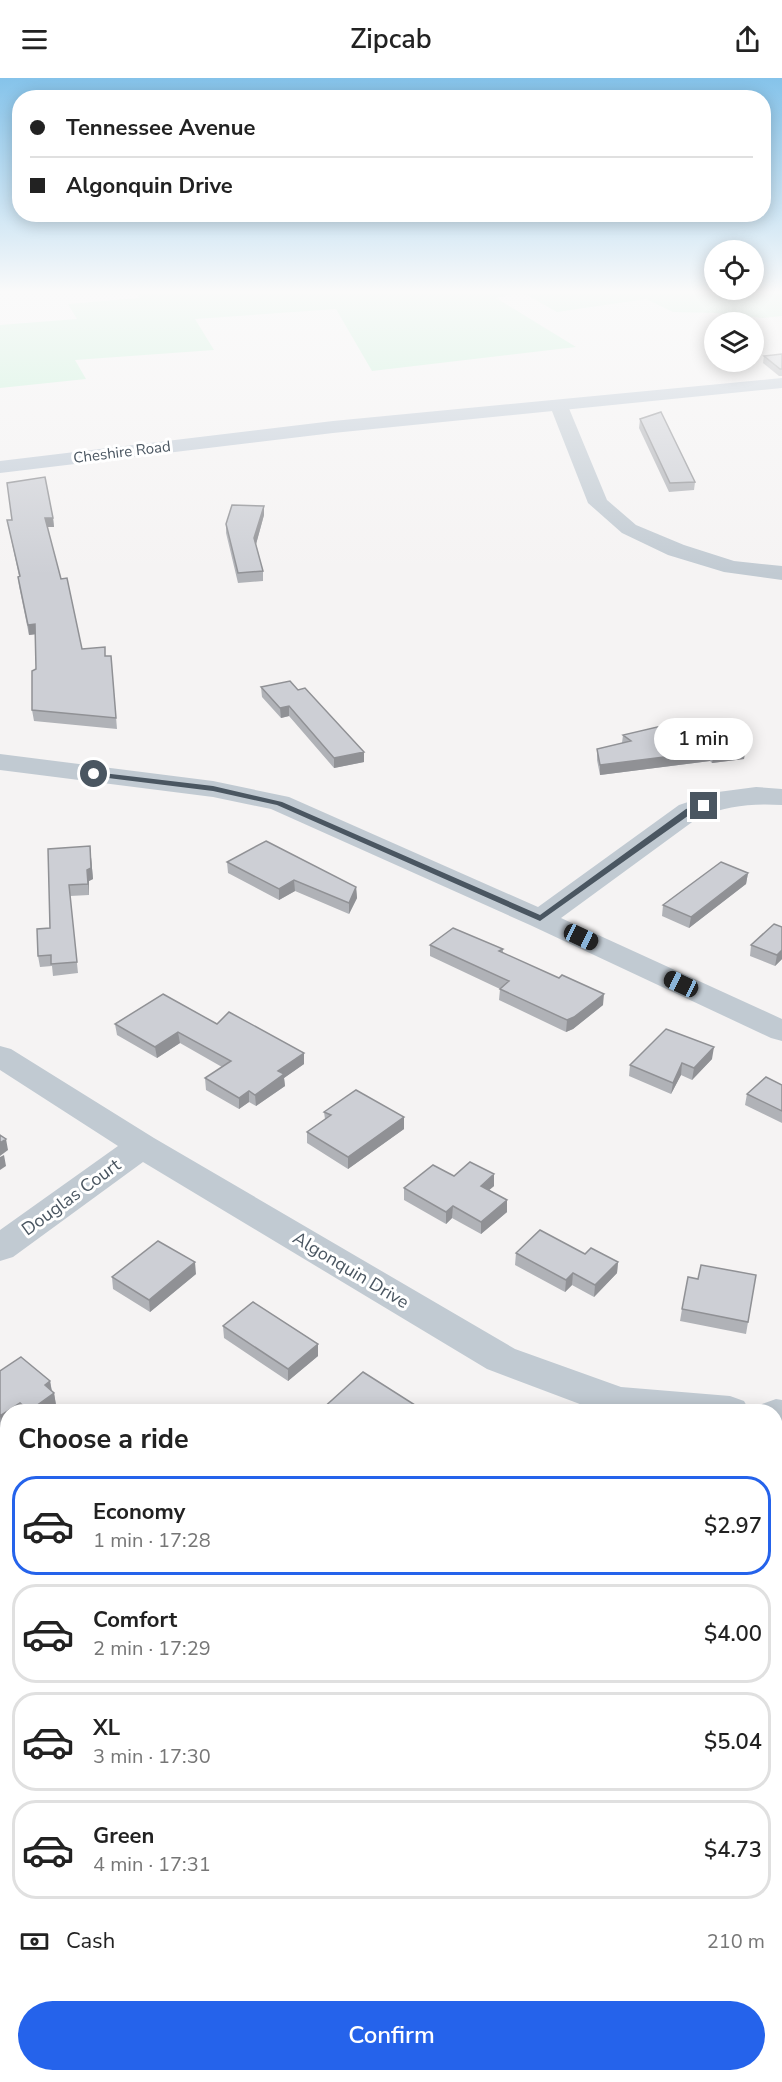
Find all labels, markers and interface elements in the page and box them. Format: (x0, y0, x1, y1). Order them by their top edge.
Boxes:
text: Zipcab (350, 21, 432, 58)
icon: menu (18, 23, 51, 56)
icon: share (731, 23, 764, 56)
text: Tennessee Avenue (66, 113, 255, 143)
text: Algonquin Drive (66, 171, 233, 201)
map controls (704, 240, 764, 372)
button: locate (704, 240, 764, 300)
button: layers (704, 312, 764, 372)
street label: Cheshire Road (72, 436, 172, 468)
callout: 1 min (654, 719, 754, 761)
text: 1 min (678, 725, 729, 752)
route start (80, 760, 107, 787)
route end (690, 792, 717, 819)
car (561, 921, 601, 953)
car (661, 968, 701, 1000)
street label: Douglas Court (17, 1153, 126, 1241)
street label: Algonquin Drive (288, 1226, 414, 1314)
text: Choose a ride (18, 1421, 189, 1458)
text: Economy (93, 1497, 185, 1527)
icon: car (21, 1499, 75, 1553)
text: $2.97 (704, 1511, 762, 1541)
text: 1 min · 17:28 (93, 1527, 211, 1554)
text: Comfort (93, 1605, 177, 1635)
icon: car (21, 1607, 75, 1661)
text: $4.00 (704, 1619, 762, 1649)
text: 2 min · 17:29 (93, 1635, 211, 1662)
text: XL (93, 1713, 120, 1743)
icon: car (21, 1715, 75, 1769)
text: $5.04 (704, 1727, 762, 1757)
text: 3 min · 17:30 (93, 1743, 211, 1770)
text: Green (93, 1821, 154, 1851)
icon: car (21, 1823, 75, 1877)
text: $4.73 (704, 1835, 762, 1865)
text: 4 min · 17:31 (93, 1851, 211, 1878)
icon: cash (18, 1925, 51, 1958)
text: Cash (66, 1926, 115, 1956)
text: 210 m (707, 1928, 765, 1955)
button: Confirm (18, 2001, 765, 2070)

